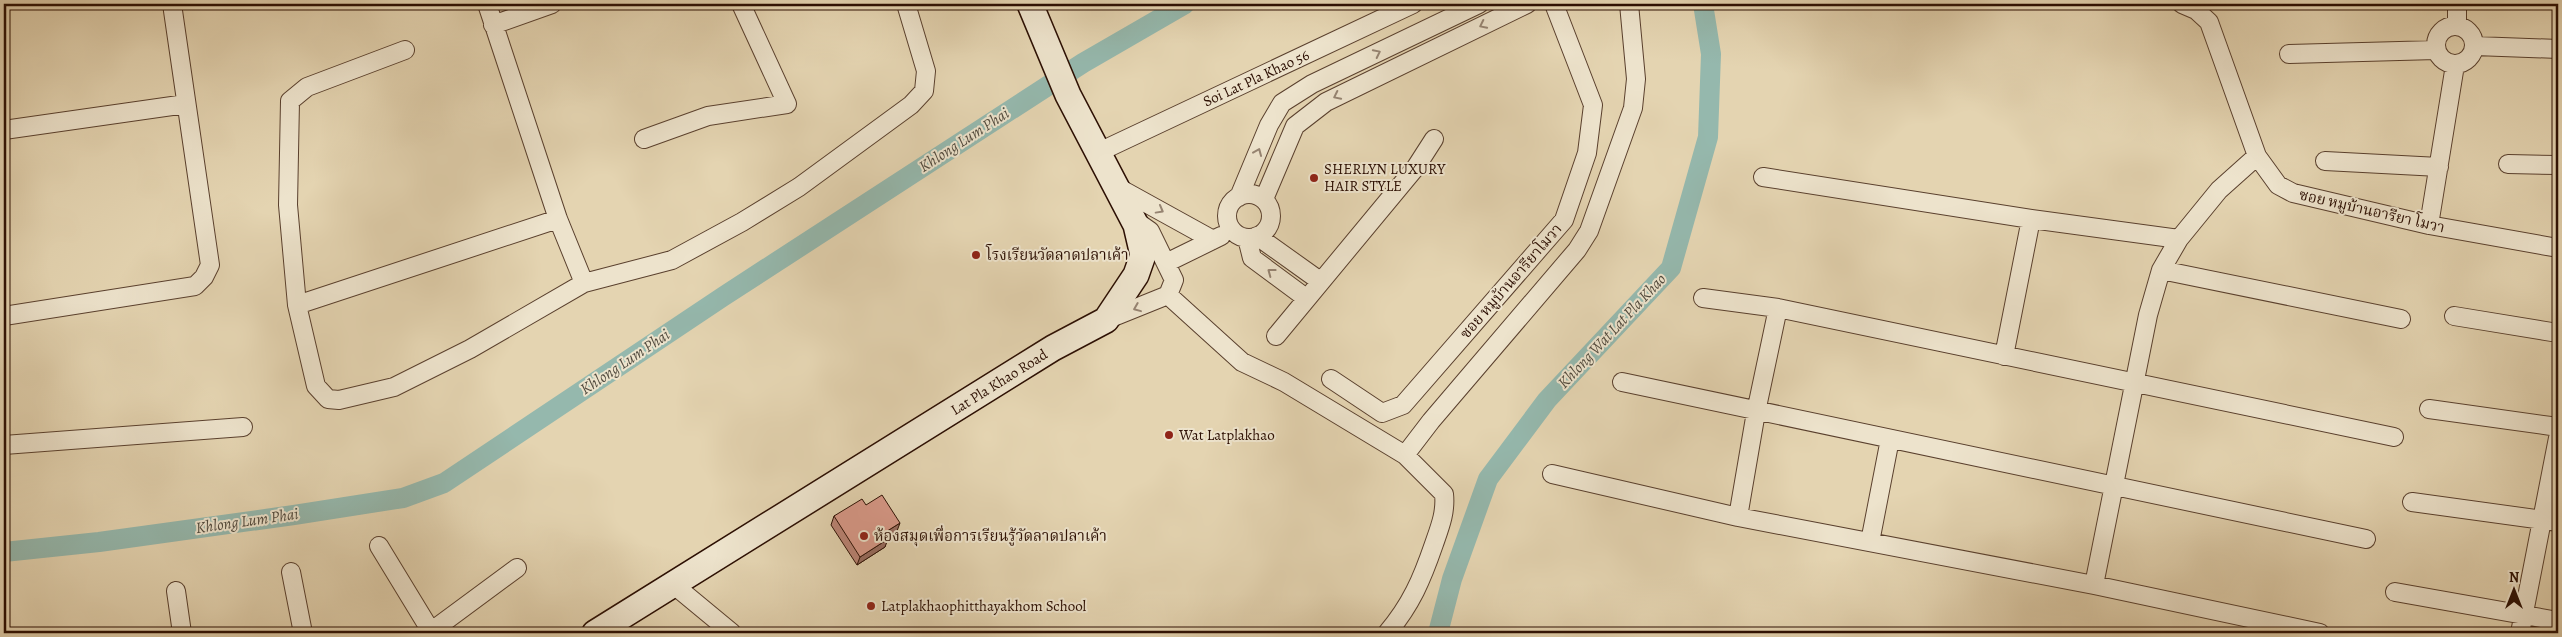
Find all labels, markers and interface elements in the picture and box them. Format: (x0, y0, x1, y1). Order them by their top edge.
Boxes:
one-way arrow (1480, 19, 1489, 29)
street label: Soi Lat Pla Khao 56 (1200, 45, 1312, 111)
one-way arrow (1372, 49, 1381, 59)
one-way arrow (1333, 90, 1342, 101)
water label: Khlong Lum Phai (915, 103, 1013, 177)
one-way arrow (1252, 148, 1262, 156)
place label: SHERLYN LUXURY HAIR STYLE (1324, 159, 1446, 196)
marker: SHERLYN LUXURY HAIR STYLE (1308, 172, 1320, 184)
street label: ซอย หมูบ้านอารียา โมวา (2297, 184, 2447, 238)
one-way arrow (1155, 204, 1164, 214)
street label: ซอย หมูบ้านอารียาโมวา (1455, 219, 1566, 343)
place label: โรงเรียนวัดลาดปลาเค้า (985, 244, 1129, 265)
marker: โรงเรียนวัดลาดปลาเค้า (970, 249, 982, 261)
one-way arrow (1268, 269, 1277, 277)
water label: Khlong Wat Lat Pla Khao (1553, 269, 1671, 393)
one-way arrow (1133, 301, 1142, 312)
water label: Khlong Lum Phai (576, 324, 674, 400)
street label: Lat Pla Khao Road (947, 344, 1052, 420)
place label: Wat Latplakhao (1178, 425, 1275, 445)
marker: Wat Latplakhao (1163, 429, 1175, 441)
water label: Khlong Lum Phai (194, 503, 300, 539)
place label: ห้องสมุดเพื่อการเรียนรู้วัดลาดปลาเค้า (874, 525, 1107, 547)
marker: ห้องสมุดเพื่อการเรียนรู้วัดลาดปลาเค้า (858, 530, 870, 542)
north arrow (2490, 564, 2540, 614)
text: N (2509, 568, 2519, 587)
place label: Latplakhaophitthayakhom School (881, 596, 1087, 616)
marker: Latplakhaophitthayakhom School (865, 600, 877, 612)

